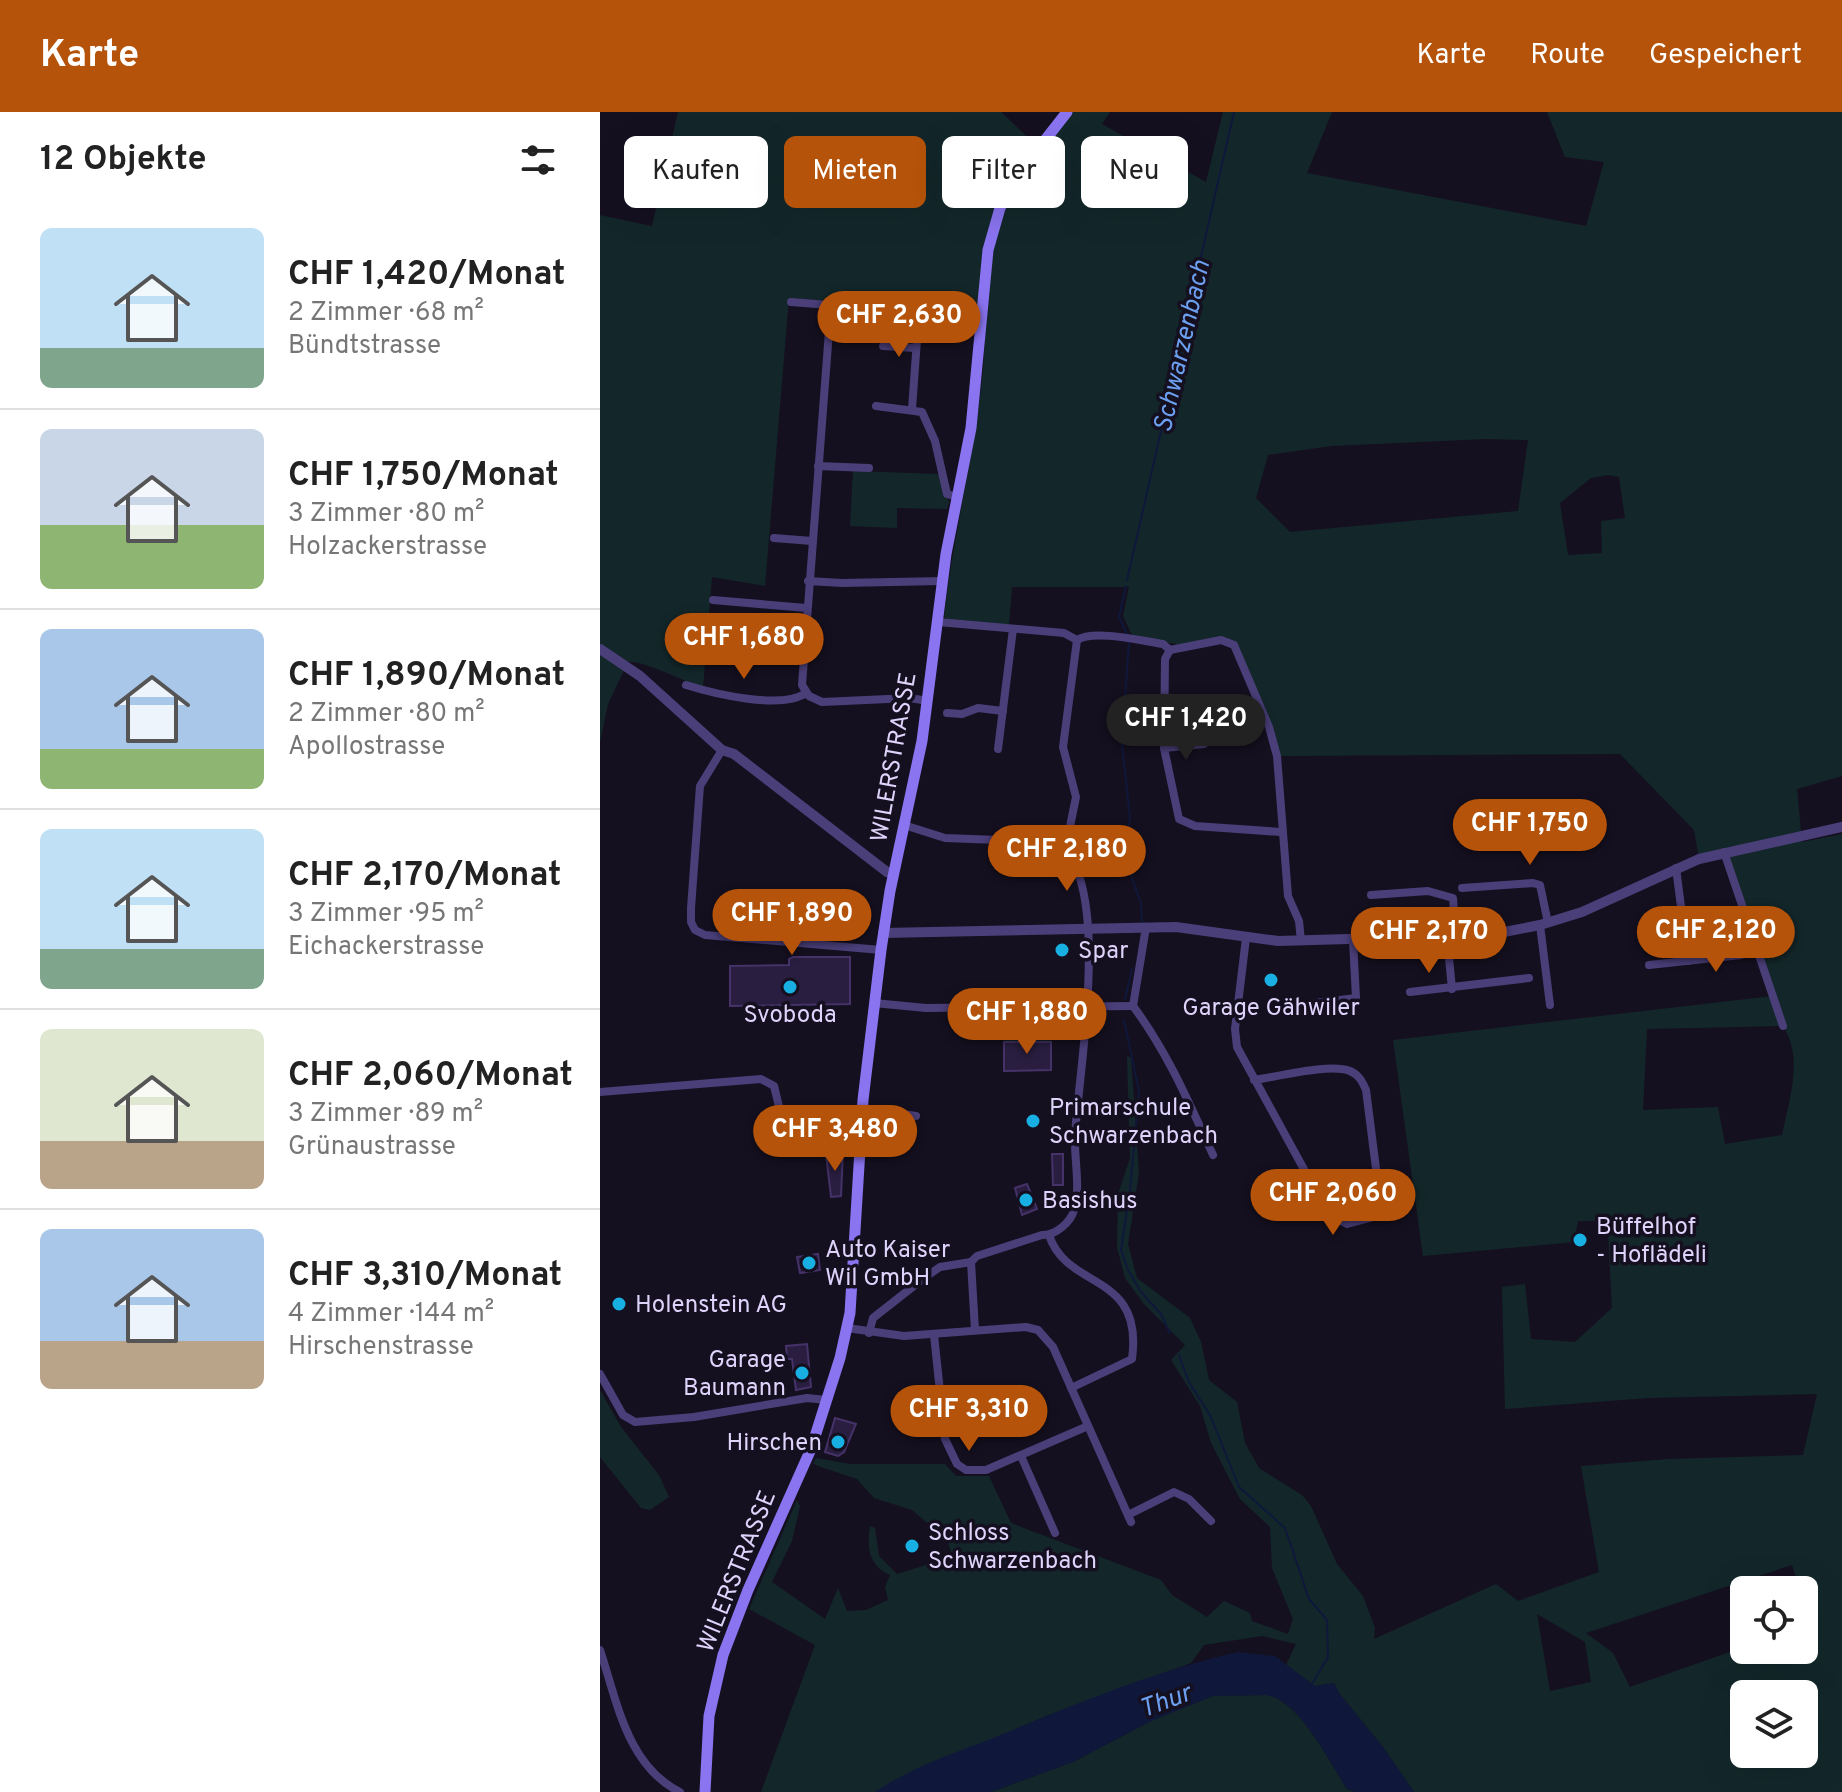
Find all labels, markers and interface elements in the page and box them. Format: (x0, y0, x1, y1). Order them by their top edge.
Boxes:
text: Karte (40, 32, 139, 81)
text: Karte (1416, 38, 1486, 74)
text: Route (1530, 38, 1605, 74)
text: Gespeichert (1649, 38, 1802, 74)
chip: Kaufen (624, 136, 768, 208)
chip: Mieten (784, 136, 926, 208)
chip: Filter (942, 136, 1065, 208)
chip: Neu (1081, 136, 1188, 208)
icon: filters (516, 138, 560, 182)
text: 12 Objekte (40, 139, 207, 182)
text: CHF 1,420/Monat (288, 254, 565, 297)
water label: Schwarzenbach (1148, 257, 1219, 436)
icon: home (104, 260, 200, 356)
pin: CHF 2,630 (807, 291, 991, 359)
text: 2 Zimmer · 68 m² (288, 297, 484, 330)
text: CHF 2,630 (835, 300, 963, 333)
text: Bündtstrasse (288, 330, 441, 363)
text: CHF 1,750/Monat (288, 455, 559, 498)
icon: home (104, 461, 200, 557)
text: 3 Zimmer · 80 m² (288, 498, 484, 531)
text: Holzackerstrasse (288, 531, 487, 564)
pin: CHF 1,680 (652, 613, 836, 681)
text: CHF 1,680 (683, 622, 805, 655)
text: CHF 1,890/Monat (288, 655, 565, 698)
icon: home (104, 661, 200, 757)
street label: WILERSTRASSE (865, 670, 925, 845)
pin: CHF 1,420 (1094, 694, 1278, 762)
text: 2 Zimmer · 80 m² (288, 698, 485, 731)
text: CHF 1,420 (1124, 703, 1248, 736)
text: Apollostrasse (288, 731, 445, 764)
pin: CHF 1,750 (1438, 799, 1622, 867)
text: CHF 1,750 (1471, 808, 1589, 841)
pin: CHF 2,180 (975, 825, 1159, 893)
text: CHF 2,180 (1006, 834, 1128, 867)
text: CHF 2,170/Monat (288, 855, 561, 898)
icon: home (104, 861, 200, 957)
pin: CHF 1,890 (700, 889, 884, 957)
text: 3 Zimmer · 95 m² (288, 898, 484, 931)
text: CHF 1,890 (730, 898, 854, 931)
pin: CHF 2,120 (1624, 906, 1808, 974)
pin: CHF 2,170 (1337, 907, 1521, 975)
text: CHF 2,120 (1655, 915, 1777, 948)
text: CHF 2,170 (1369, 916, 1489, 949)
text: Eichackerstrasse (288, 931, 484, 964)
place label: Spar (1078, 937, 1129, 967)
marker: Spar (1053, 941, 1071, 959)
marker: Garage Gähwiler (1262, 971, 1280, 989)
marker: Svoboda (781, 978, 799, 996)
pin: CHF 1,880 (935, 988, 1119, 1056)
place label: Garage Gähwiler (1182, 994, 1360, 1024)
text: CHF 1,880 (965, 997, 1089, 1030)
place label: Svoboda (743, 1001, 837, 1031)
text: CHF 2,060/Monat (288, 1055, 573, 1098)
icon: home (104, 1061, 200, 1157)
place label: Primarschule Schwarzenbach (1049, 1094, 1218, 1152)
text: 3 Zimmer · 89 m² (288, 1098, 483, 1131)
pin: CHF 3,480 (743, 1105, 927, 1173)
marker: Primarschule Schwarzenbach (1024, 1112, 1042, 1130)
text: CHF 3,480 (771, 1114, 899, 1147)
text: Grünaustrasse (288, 1131, 456, 1164)
pin: CHF 2,060 (1241, 1169, 1425, 1237)
text: CHF 2,060 (1268, 1178, 1398, 1211)
place label: Basishus (1042, 1187, 1137, 1217)
marker: Basishus (1017, 1191, 1035, 1209)
place label: Büffelhof - Hoflädeli (1596, 1213, 1707, 1271)
marker: Büffelhof - Hoflädeli (1571, 1231, 1589, 1249)
place label: Auto Kaiser Wil GmbH (825, 1236, 950, 1294)
marker: Auto Kaiser Wil GmbH (800, 1254, 818, 1272)
text: CHF 3,310/Monat (288, 1255, 562, 1298)
icon: home (104, 1261, 200, 1357)
place label: Holenstein AG (635, 1291, 787, 1321)
marker: Holenstein AG (610, 1295, 628, 1313)
text: 4 Zimmer · 144 m² (288, 1298, 494, 1331)
text: Hirschenstrasse (288, 1331, 474, 1364)
place label: Garage Baumann (683, 1346, 786, 1404)
marker: Garage Baumann (793, 1364, 811, 1382)
pin: CHF 3,310 (877, 1385, 1061, 1453)
text: CHF 3,310 (909, 1394, 1030, 1427)
place label: Hirschen (726, 1429, 822, 1459)
marker: Hirschen (829, 1433, 847, 1451)
street label: WILERSTRASSE (692, 1486, 784, 1657)
place label: Schloss Schwarzenbach (928, 1519, 1097, 1577)
marker: Schloss Schwarzenbach (903, 1537, 921, 1555)
map controls (1730, 1576, 1818, 1768)
button: locate (1730, 1576, 1818, 1664)
water label: Thur (1135, 1677, 1198, 1727)
button: layers (1730, 1680, 1818, 1768)

